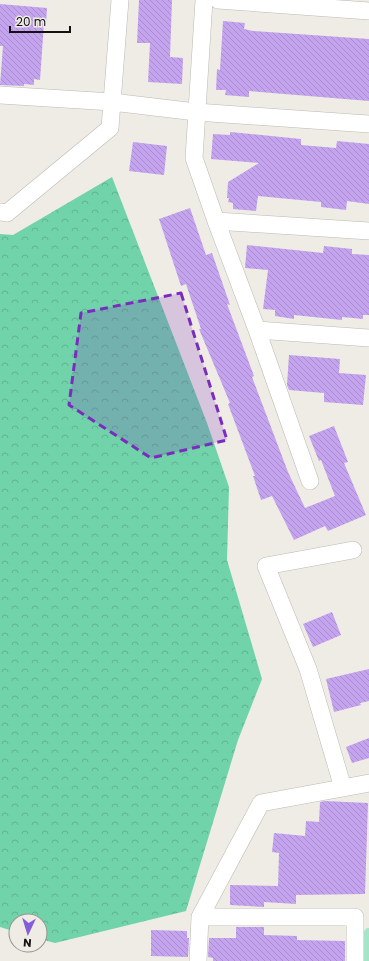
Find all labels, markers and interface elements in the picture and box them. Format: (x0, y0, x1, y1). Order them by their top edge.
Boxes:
scale bar (10, 8, 70, 34)
text: 20 m (16, 13, 46, 30)
north arrow (8, 913, 48, 953)
text: N (23, 935, 32, 951)

